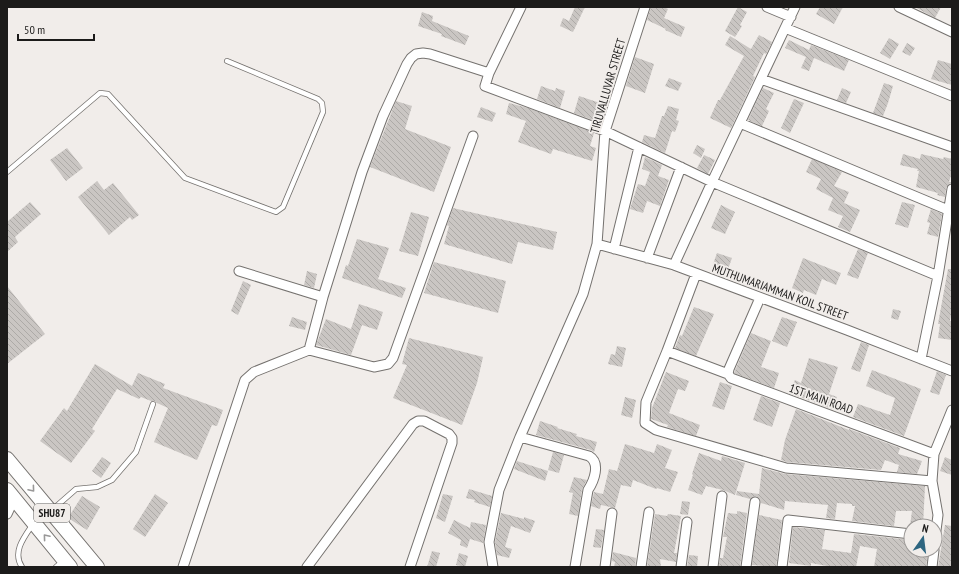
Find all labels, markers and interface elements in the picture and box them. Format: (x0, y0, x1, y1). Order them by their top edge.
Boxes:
scale bar (18, 16, 94, 42)
text: 50 m (24, 22, 45, 37)
street label: TIRUVALLUVAR STREET (587, 36, 628, 135)
street label: MUTHUMARIAMMAN KOIL STREET (710, 260, 851, 323)
street label: 1ST MAIN ROAD (787, 380, 855, 417)
one-way arrow (27, 484, 34, 491)
road number: SHU87 (34, 504, 70, 522)
north arrow (903, 518, 943, 558)
text: N (921, 521, 930, 536)
one-way arrow (43, 534, 50, 542)

